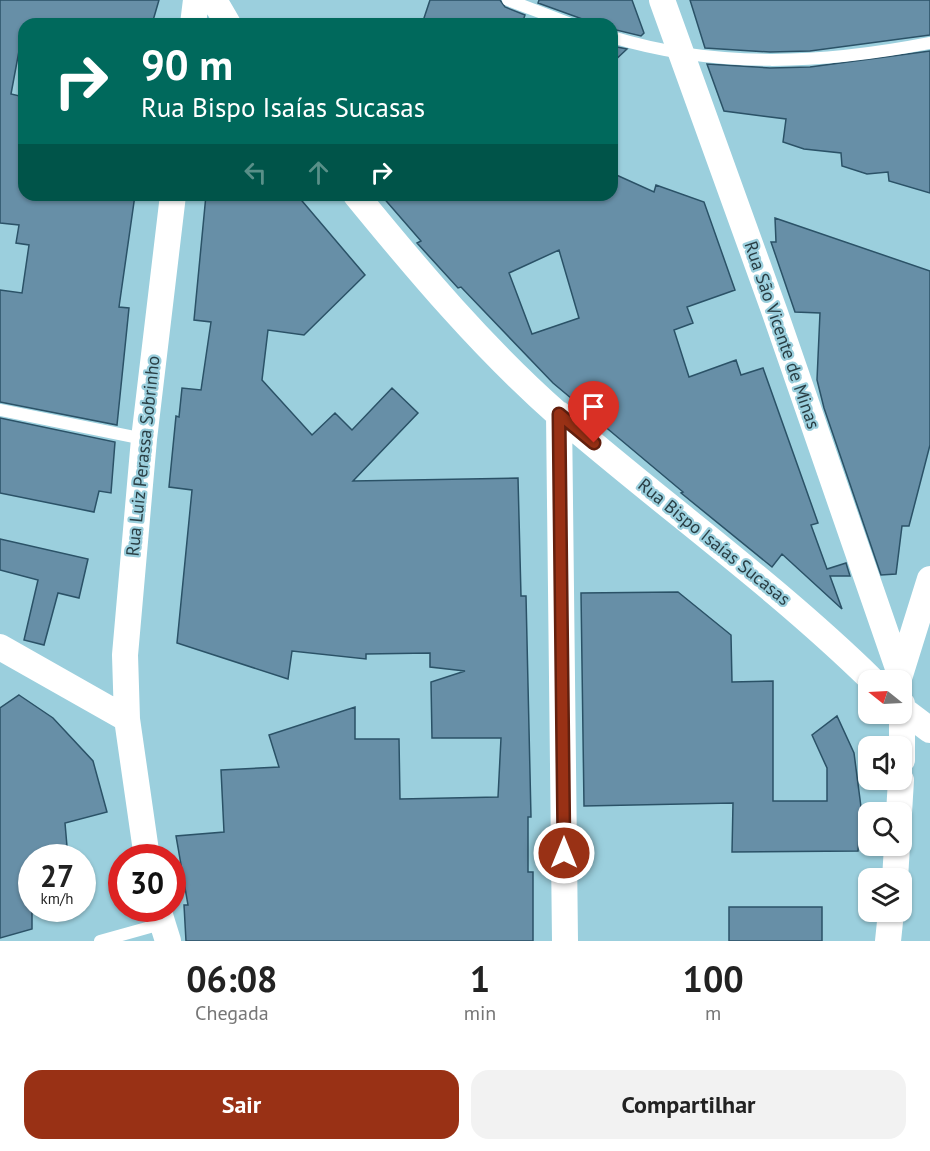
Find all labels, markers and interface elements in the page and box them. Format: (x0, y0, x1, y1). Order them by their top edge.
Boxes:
text: 90 m (141, 37, 233, 92)
icon: right (42, 42, 120, 120)
text: Rua Bispo Isaías Sucasas (141, 90, 425, 124)
icon: left (239, 156, 272, 189)
icon: ahead (302, 156, 335, 189)
icon: right (365, 156, 398, 189)
street label: Rua São Vicente de Minas (740, 238, 825, 432)
street label: Rua Luiz Perassa Sobrinho (121, 355, 164, 557)
pin (568, 381, 619, 443)
icon: arrive (577, 390, 610, 423)
street label: Rua Bispo Isaías Sucasas (634, 473, 795, 610)
north arrow (858, 670, 912, 724)
map controls (858, 670, 912, 922)
button: sound (858, 736, 912, 790)
button: search (858, 802, 912, 856)
position arrow (532, 821, 596, 885)
speed limit sign: 30 (108, 844, 186, 922)
text: 27 (40, 856, 74, 895)
button: layers (858, 868, 912, 922)
text: km/h (41, 889, 73, 908)
text: 06:08 (186, 955, 278, 1002)
text: 1 (470, 955, 490, 1002)
text: 100 (683, 955, 744, 1002)
text: Chegada (195, 1000, 269, 1026)
text: min (464, 1000, 496, 1026)
text: m (705, 1000, 721, 1026)
button: Sair (24, 1070, 459, 1139)
button: Compartilhar (471, 1070, 906, 1139)

